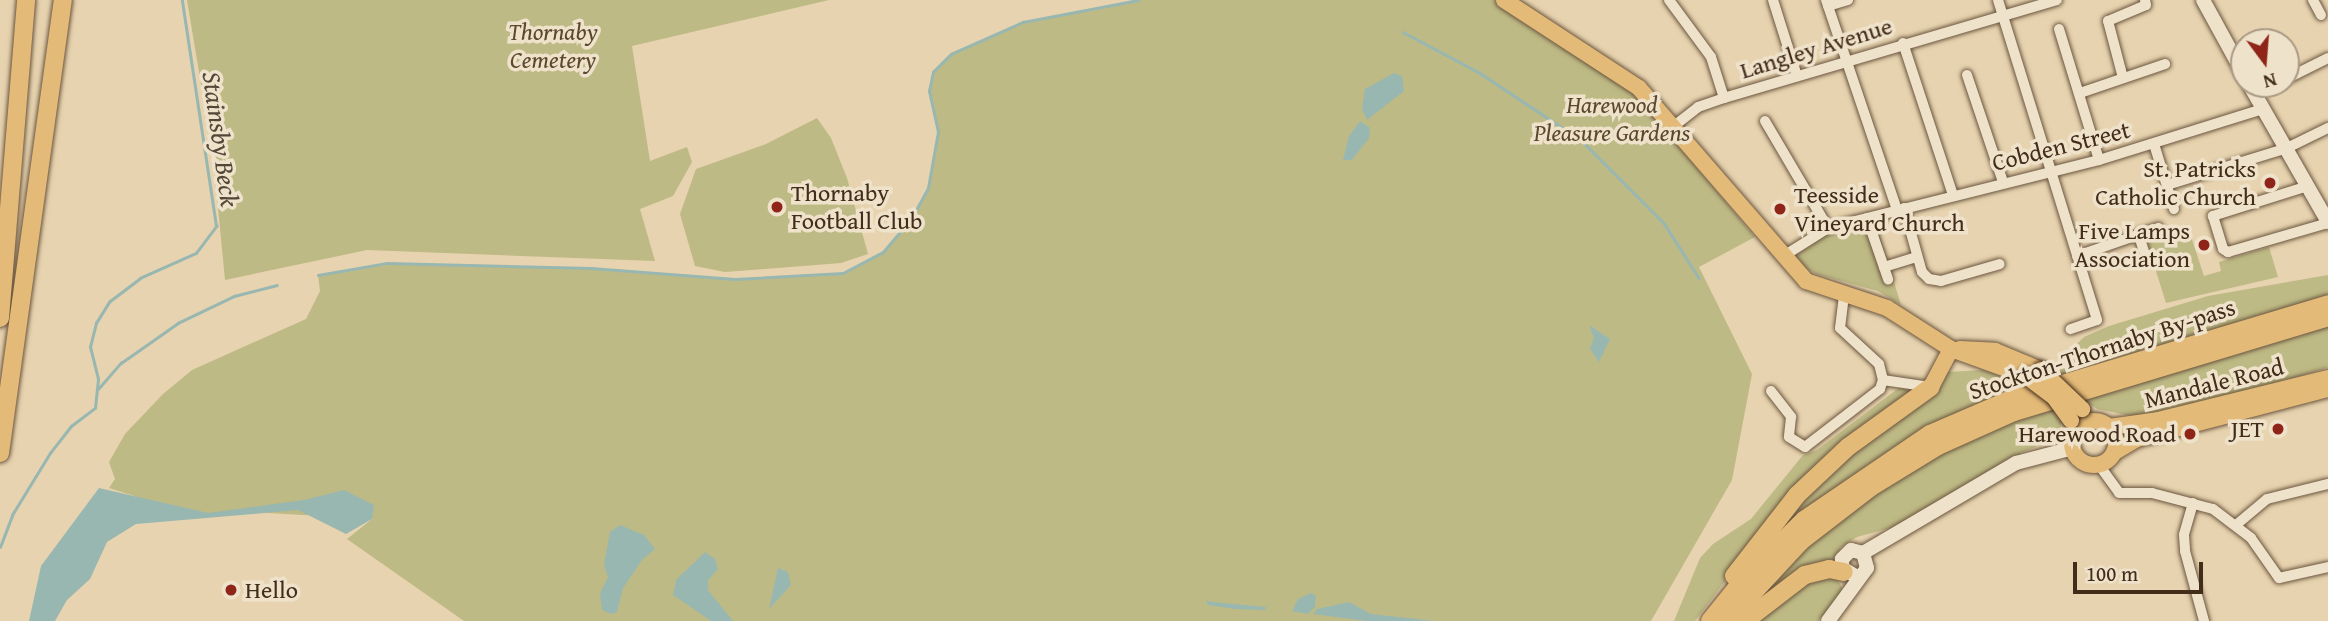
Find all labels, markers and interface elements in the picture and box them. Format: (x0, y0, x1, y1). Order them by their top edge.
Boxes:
street label: Langley Avenue (1737, 11, 1895, 85)
park label: Thornaby Cemetery (508, 18, 598, 74)
north arrow (2230, 28, 2300, 98)
text: N (2260, 66, 2280, 96)
water label: Stainsby Beck (196, 69, 246, 209)
park label: Harewood Pleasure Gardens (1534, 91, 1690, 147)
street label: Cobden Street (1989, 115, 2133, 177)
place label: St. Patricks Catholic Church (2095, 155, 2256, 211)
marker: St. Patricks Catholic Church (2262, 175, 2278, 191)
place label: Thornaby Football Club (791, 179, 922, 235)
place label: Teesside Vineyard Church (1794, 181, 1965, 237)
marker: Thornaby Football Club (769, 199, 785, 215)
marker: Teesside Vineyard Church (1772, 201, 1788, 217)
place label: Five Lamps Association (2074, 217, 2190, 273)
marker: Five Lamps Association (2196, 237, 2212, 253)
street label: Stockton-Thornaby By-pass (1965, 292, 2239, 406)
street label: Mandale Road (2142, 352, 2286, 414)
place label: JET (2231, 415, 2264, 443)
place label: Harewood Road (2018, 420, 2176, 448)
marker: JET (2270, 421, 2286, 437)
marker: Harewood Road (2182, 426, 2198, 442)
scale bar (2076, 548, 2206, 592)
text: 100 m (2086, 558, 2138, 589)
place label: Hello (245, 576, 298, 604)
marker: Hello (223, 582, 239, 598)

